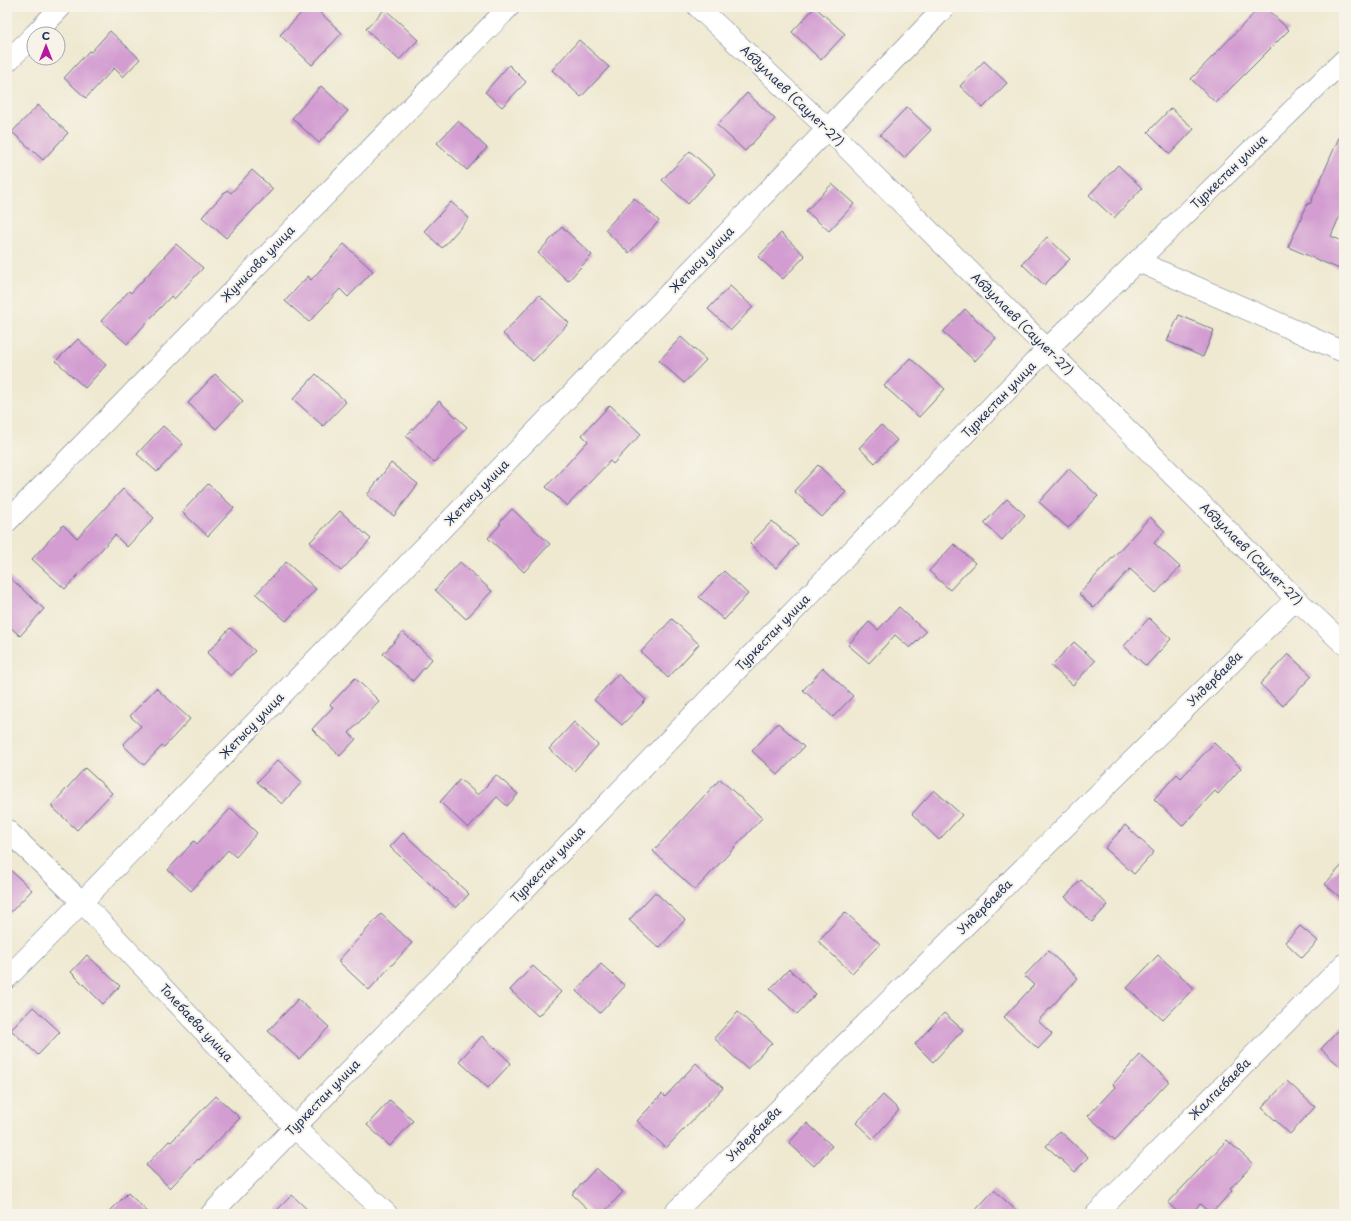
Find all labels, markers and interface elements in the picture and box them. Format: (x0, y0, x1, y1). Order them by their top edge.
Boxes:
north arrow (26, 26, 66, 66)
text: С (42, 27, 50, 44)
street label: Абдуллаев (Саулет-27) (737, 41, 849, 150)
street label: Туркестан улица (1186, 130, 1271, 213)
street label: Жунисова улица (216, 221, 299, 305)
street label: Жетысу улица (665, 222, 738, 296)
street label: Абдуллаев (Саулет-27) (967, 268, 1078, 379)
street label: Туркестан улица (957, 357, 1040, 442)
street label: Жетысу улица (440, 455, 513, 529)
street label: Абдуллаев (Саулет-27) (1196, 498, 1307, 609)
street label: Туркестан улица (731, 590, 814, 675)
street label: Ундербаева (1183, 646, 1246, 710)
street label: Жетысу улица (215, 688, 288, 762)
street label: Туркестан улица (506, 822, 589, 907)
street label: Ундербаева (953, 874, 1016, 938)
street label: Толебаева улица (156, 980, 238, 1065)
street label: Жалгасбаева (1184, 1053, 1254, 1124)
street label: Туркестан улица (281, 1055, 364, 1140)
street label: Ундербаева (722, 1101, 785, 1165)

